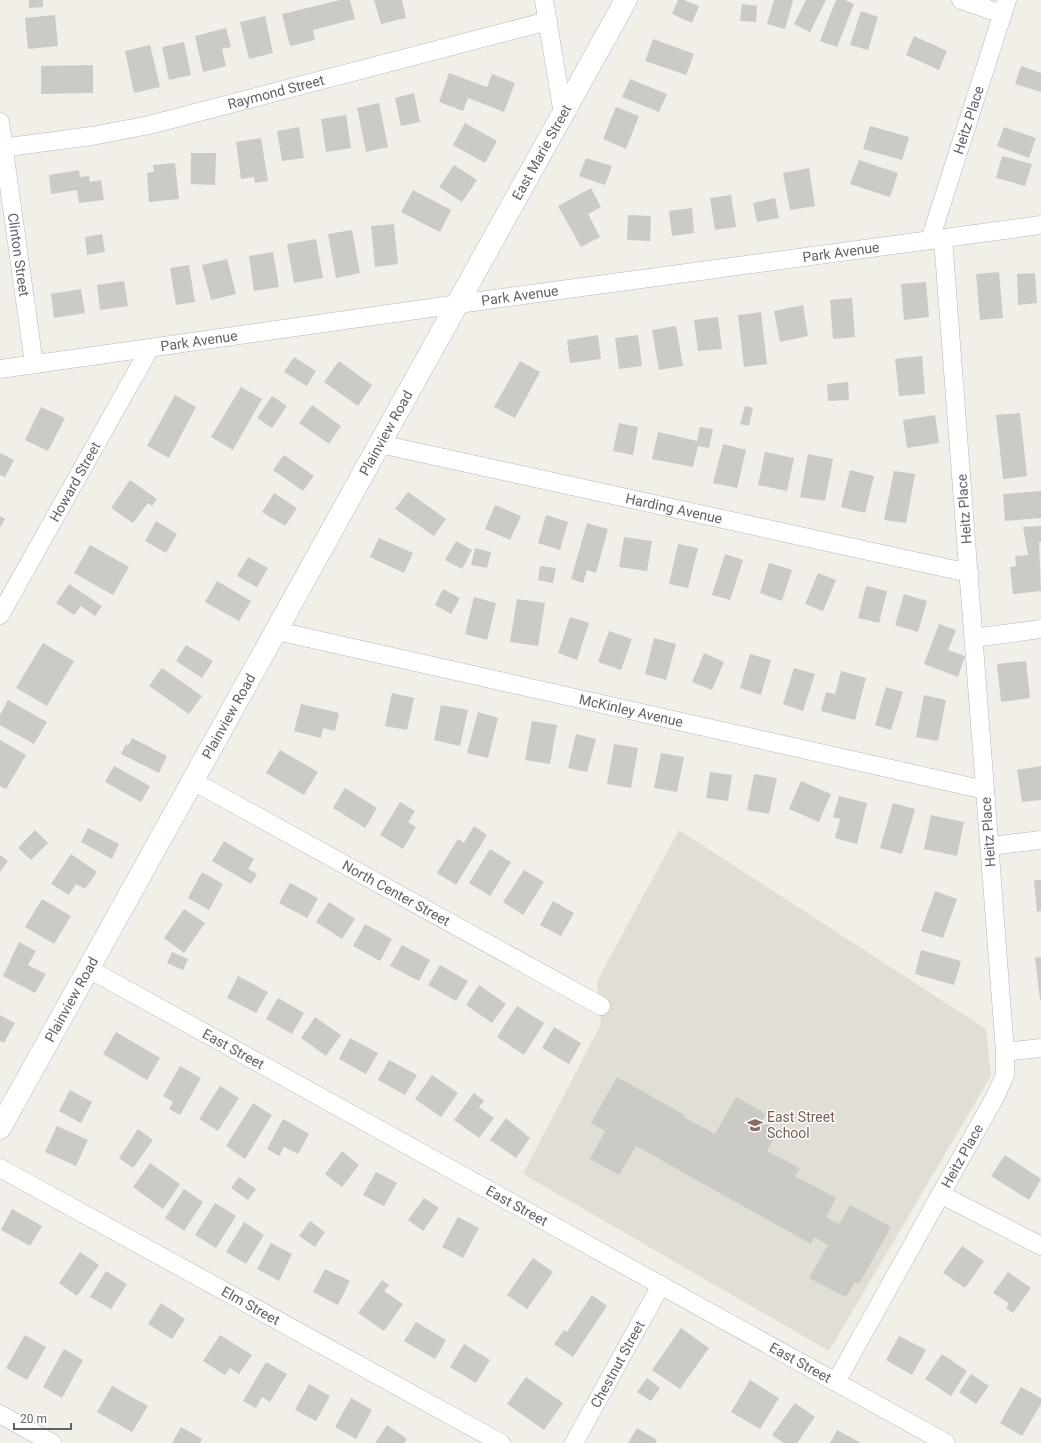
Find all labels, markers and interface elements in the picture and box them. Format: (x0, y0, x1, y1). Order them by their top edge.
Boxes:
street label: Raymond Street (226, 72, 326, 112)
street label: Heitz Place (950, 84, 987, 156)
street label: East Marie Street (509, 101, 575, 203)
street label: Clinton Street (5, 212, 32, 298)
street label: Park Avenue (801, 239, 880, 265)
street label: Park Avenue (480, 282, 559, 309)
street label: Park Avenue (159, 327, 239, 354)
street label: Plainview Road (356, 388, 416, 478)
street label: Howard Street (46, 438, 104, 524)
street label: Heitz Place (954, 473, 974, 545)
street label: Harding Avenue (624, 490, 724, 527)
street label: Plainview Road (199, 671, 259, 762)
street label: McKinley Avenue (578, 691, 685, 730)
street label: Heitz Place (978, 796, 998, 868)
street label: North Center Street (340, 857, 453, 929)
street label: Plainview Road (41, 954, 101, 1045)
street label: East Street (200, 1025, 267, 1072)
place label: East Street School (767, 1109, 835, 1141)
school or university icon: East Street School (746, 1116, 764, 1134)
street label: Heitz Place (938, 1121, 986, 1191)
street label: East Street (483, 1182, 551, 1229)
street label: Elm Street (219, 1283, 283, 1328)
street label: Chestnut Street (587, 1318, 648, 1410)
street label: East Street (767, 1339, 834, 1386)
scale bar (14, 1405, 71, 1431)
text: 20 m (20, 1412, 47, 1426)

